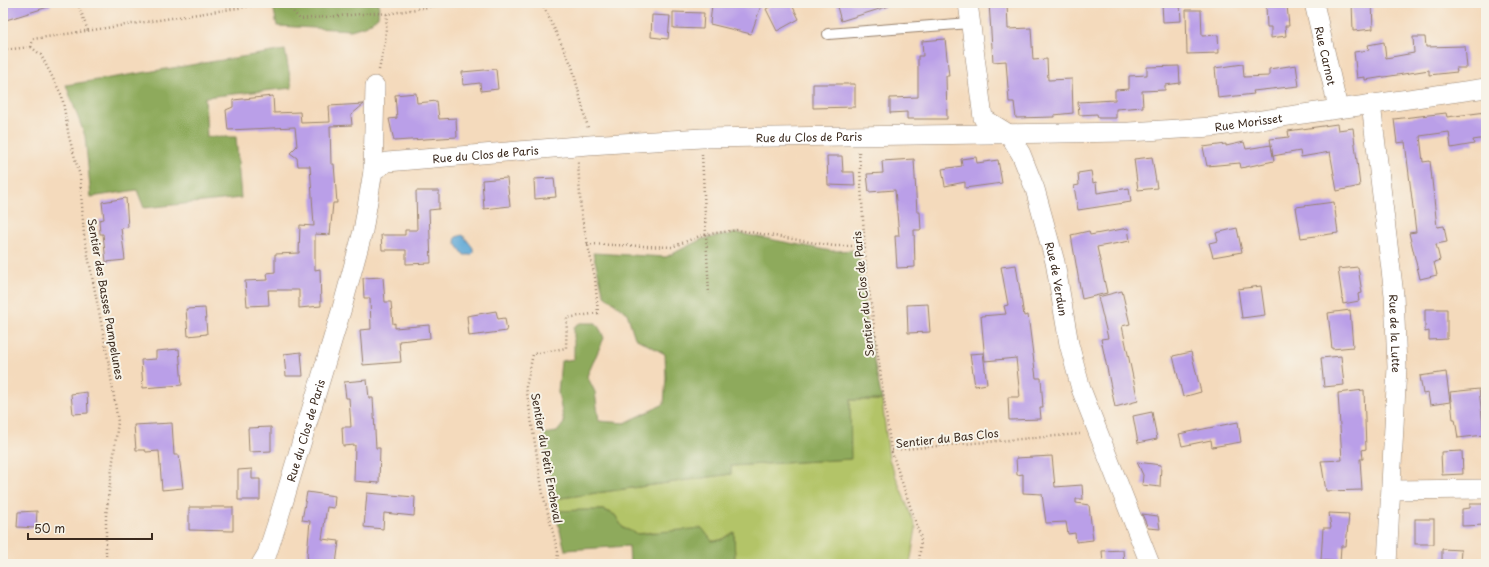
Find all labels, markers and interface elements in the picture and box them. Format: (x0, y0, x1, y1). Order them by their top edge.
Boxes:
street label: Rue Carnot (1311, 24, 1341, 87)
street label: Rue Morisset (1213, 109, 1284, 135)
street label: Rue du Clos de Paris (756, 127, 862, 146)
street label: Rue du Clos de Paris (432, 141, 539, 167)
street label: Sentier des Basses Pampelunes (83, 217, 129, 381)
street label: Sentier du Clos de Paris (848, 230, 878, 358)
street label: Rue de Verdun (1041, 240, 1073, 317)
street label: Rue de la Lutte (1385, 294, 1406, 373)
street label: Rue du Clos de Paris (282, 377, 329, 484)
street label: Sentier du Petit Encheval (527, 391, 567, 525)
street label: Sentier du Bas Clos (895, 424, 999, 452)
scale bar (28, 515, 152, 541)
text: 50 m (34, 519, 65, 537)

